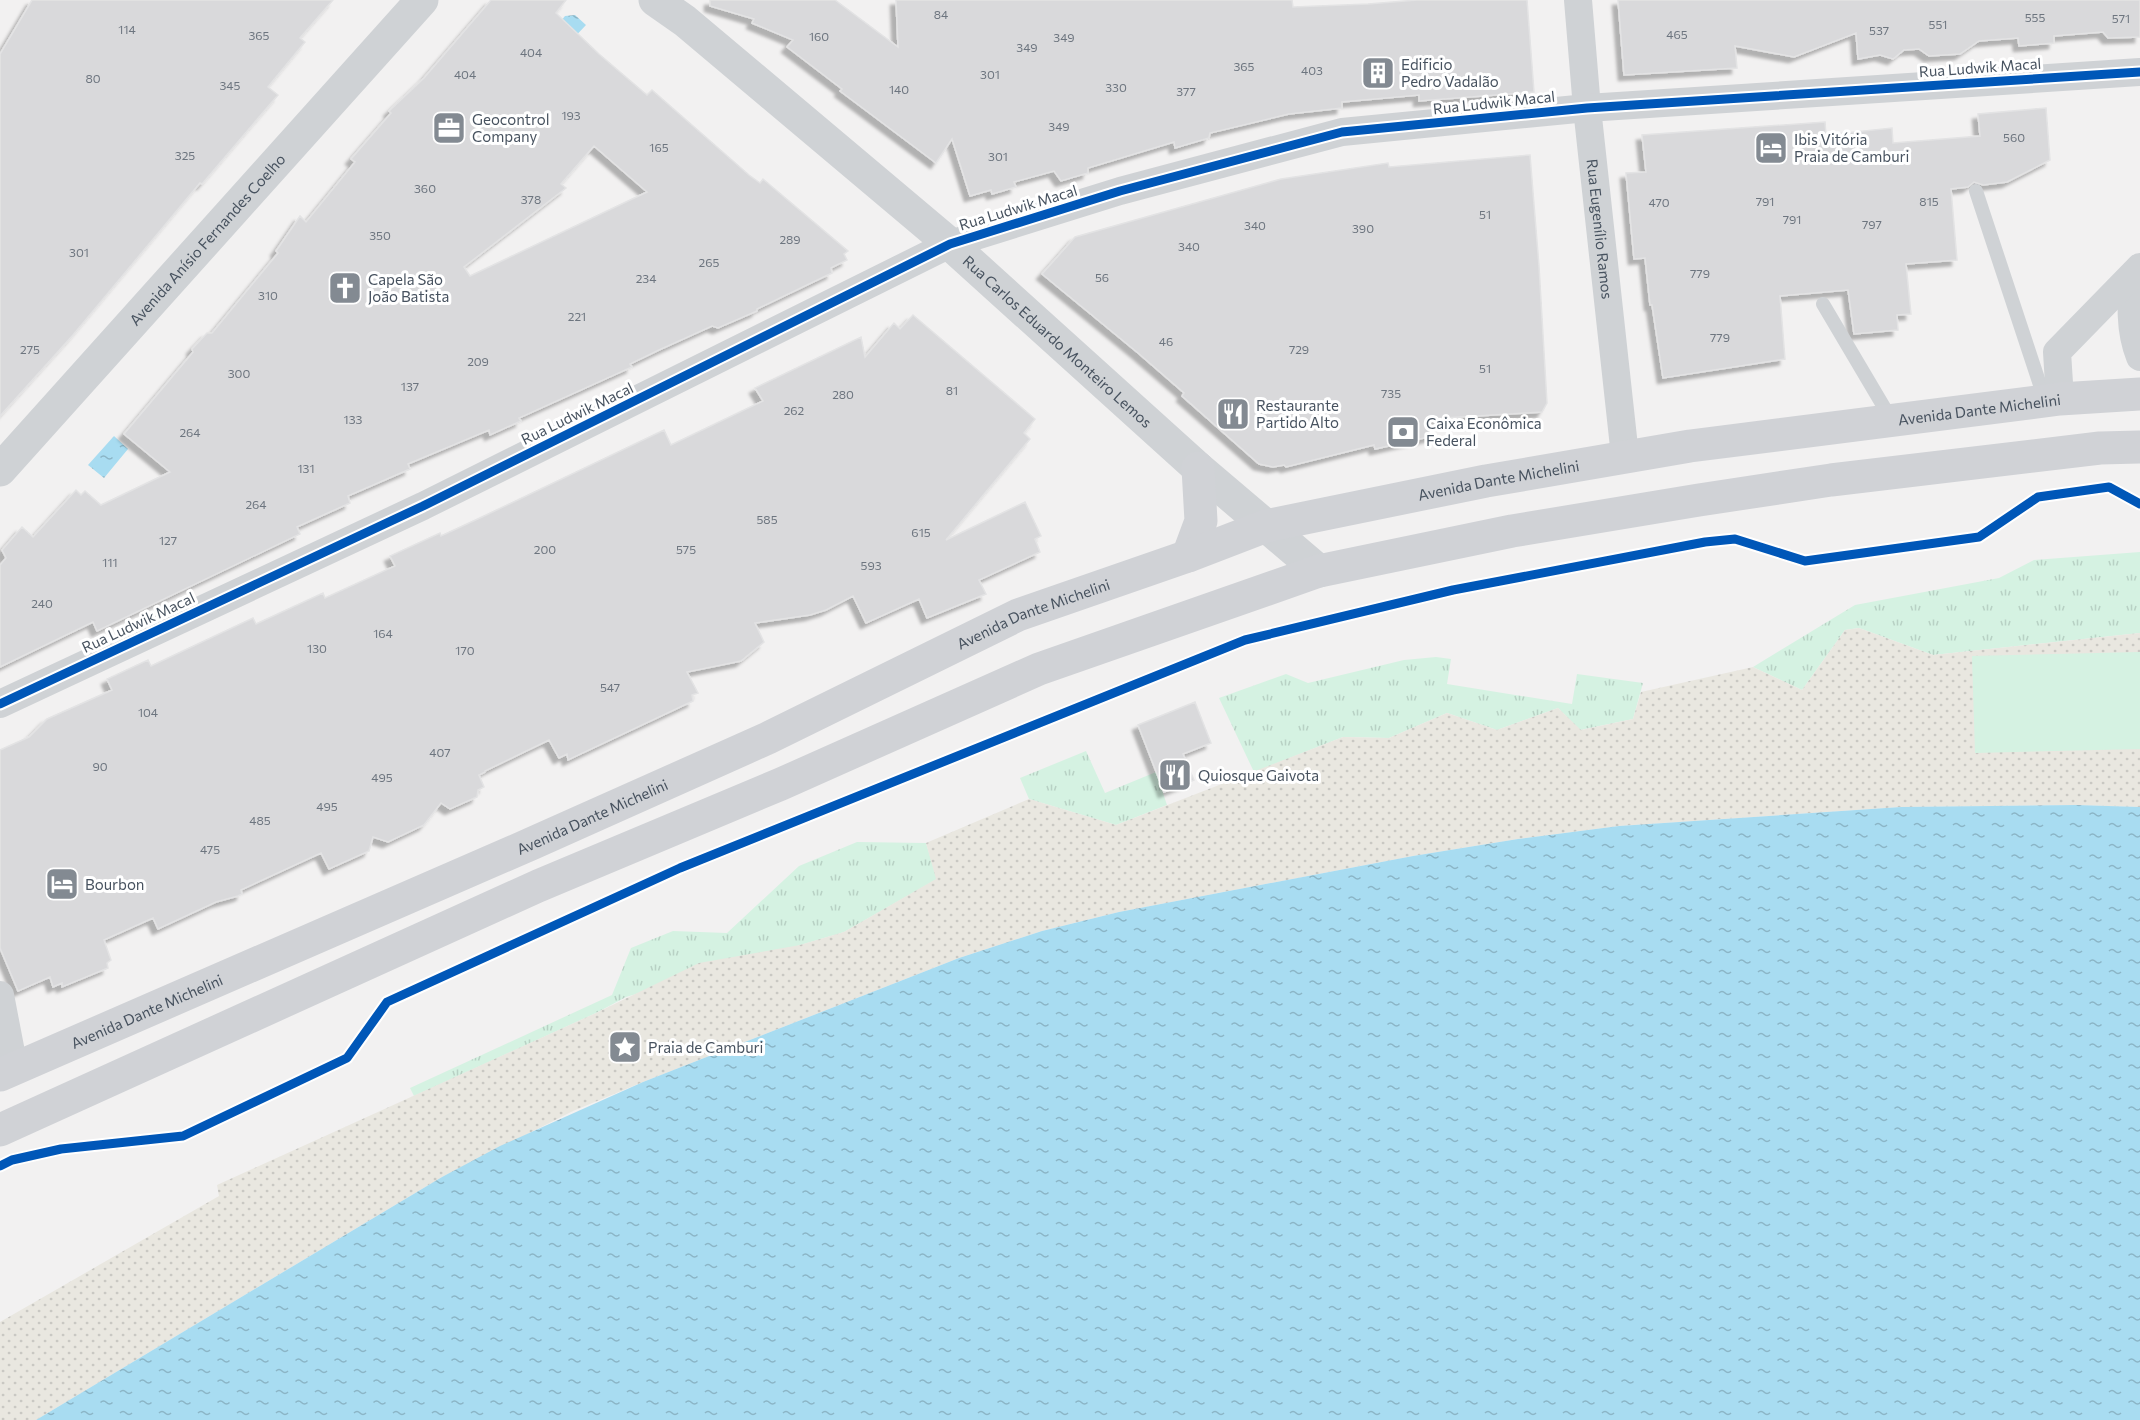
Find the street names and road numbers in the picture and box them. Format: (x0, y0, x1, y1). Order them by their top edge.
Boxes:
street label: Rua Ludwik Macal (1918, 54, 2042, 80)
street label: Rua Ludwik Macal (1432, 87, 1556, 117)
street label: Avenida Anísio Fernandes Coelho (125, 150, 289, 329)
street label: Rua Eugenílio Ramos (1584, 158, 1617, 300)
street label: Rua Ludwik Macal (957, 180, 1079, 234)
street label: Rua Carlos Eduardo Monteiro Lemos (960, 251, 1156, 431)
street label: Rua Ludwik Macal (518, 378, 636, 448)
street label: Avenida Dante Michelini (1897, 390, 2062, 428)
street label: Avenida Dante Michelini (1416, 456, 1581, 504)
street label: Avenida Dante Michelini (954, 575, 1112, 653)
street label: Rua Ludwik Macal (79, 588, 197, 656)
street label: Avenida Dante Michelini (514, 775, 670, 858)
street label: Avenida Dante Michelini (68, 970, 225, 1052)

